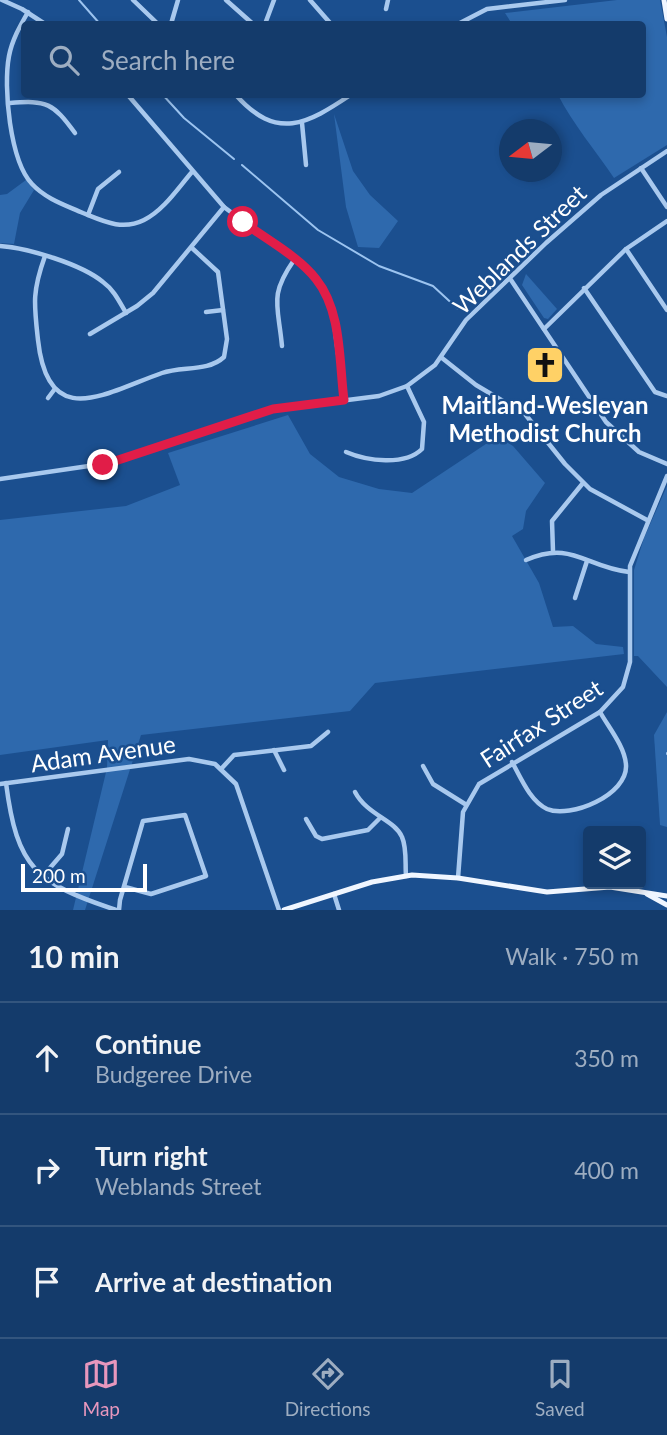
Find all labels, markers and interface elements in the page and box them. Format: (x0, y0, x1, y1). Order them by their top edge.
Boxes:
search box (21, 21, 646, 98)
icon: search (45, 41, 83, 79)
text: Search here (101, 44, 235, 76)
north arrow (499, 119, 562, 182)
street label: Weblands Street (446, 178, 592, 320)
route start (227, 206, 258, 237)
church icon: Maitland-Wesleyan Methodist Church (524, 344, 566, 386)
place label: Maitland-Wesleyan Methodist Church (441, 390, 649, 447)
route end (87, 449, 118, 480)
street label: Fairfax Street (474, 673, 608, 773)
street label: Adam Avenue (29, 728, 177, 778)
map controls (583, 826, 646, 889)
button: layers (583, 826, 646, 889)
scale bar (21, 861, 147, 893)
text: 200 m (32, 864, 86, 887)
text: 10 min (28, 938, 120, 974)
text: Walk · 750 m (505, 942, 639, 970)
text: Continue (95, 1028, 201, 1060)
icon: ahead (28, 1039, 66, 1077)
text: 350 m (574, 1044, 639, 1072)
text: Budgeree Drive (95, 1060, 252, 1088)
text: Turn right (95, 1140, 208, 1172)
icon: right (28, 1151, 66, 1189)
text: 400 m (574, 1156, 639, 1184)
text: Weblands Street (95, 1172, 262, 1200)
icon: arrive (28, 1263, 66, 1301)
text: Arrive at destination (95, 1266, 332, 1298)
tab: Map (82, 1355, 120, 1420)
tab: Directions (285, 1355, 371, 1420)
tab: Saved (535, 1355, 585, 1420)

